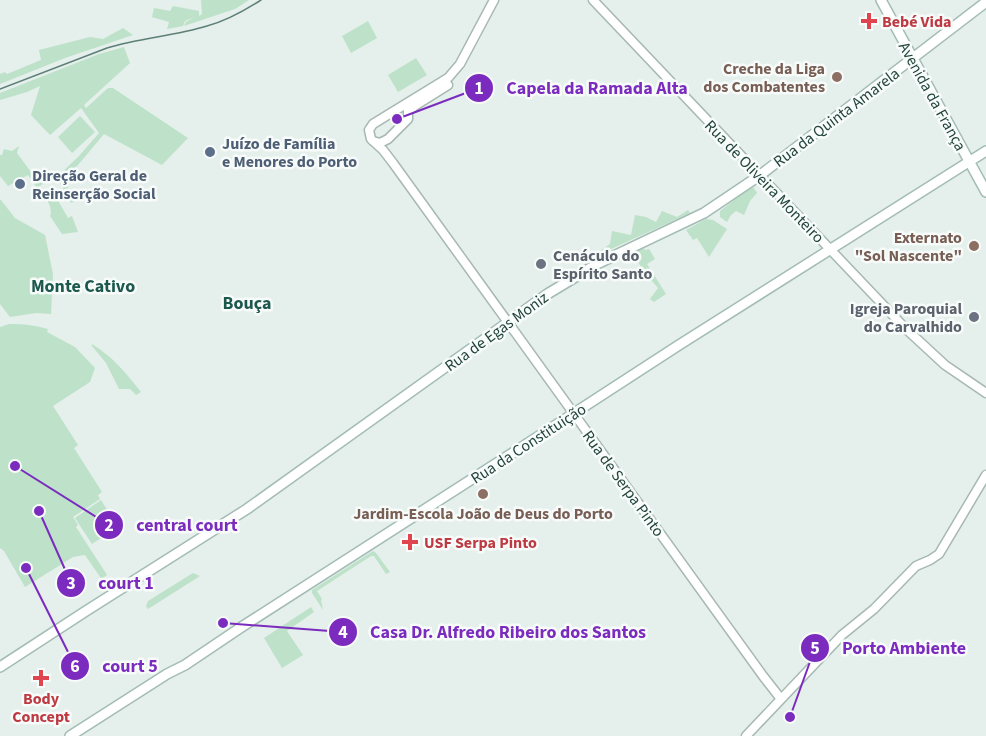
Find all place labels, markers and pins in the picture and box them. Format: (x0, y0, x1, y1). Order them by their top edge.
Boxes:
place label: Bebé Vida (882, 11, 952, 33)
marker: Bebé Vida (860, 12, 878, 30)
place label: Creche da Liga dos Combatentes (703, 58, 825, 98)
callout: Capela da Ramada Alta (464, 70, 699, 106)
marker: Creche da Liga dos Combatentes (830, 70, 844, 84)
place label: Juízo de Família e Menores do Porto (222, 133, 357, 173)
marker: Juízo de Família e Menores do Porto (203, 145, 217, 159)
place label: Direção Geral de Reinserção Social (32, 165, 156, 205)
marker: Direção Geral de Reinserção Social (13, 177, 27, 191)
place label: Externato "Sol Nascente" (855, 227, 962, 267)
marker: Externato "Sol Nascente" (967, 239, 981, 253)
place label: Cenáculo do Espírito Santo (553, 245, 652, 285)
marker: Cenáculo do Espírito Santo (534, 257, 548, 271)
place label: Igreja Paroquial do Carvalhido (850, 298, 962, 338)
marker: Igreja Paroquial do Carvalhido (967, 310, 981, 324)
marker: Jardim-Escola João de Deus do Porto (476, 487, 490, 501)
place label: Jardim-Escola João de Deus do Porto (353, 503, 613, 525)
callout: central court (94, 507, 250, 543)
place label: USF Serpa Pinto (424, 532, 537, 554)
marker: USF Serpa Pinto (401, 533, 419, 551)
callout: court 1 (56, 565, 165, 601)
callout: Casa Dr. Alfredo Ribeiro dos Santos (328, 614, 658, 650)
callout: Porto Ambiente (800, 630, 978, 666)
callout: court 5 (60, 648, 169, 684)
marker: Body Concept (32, 669, 50, 687)
place label: Body Concept (12, 688, 70, 728)

